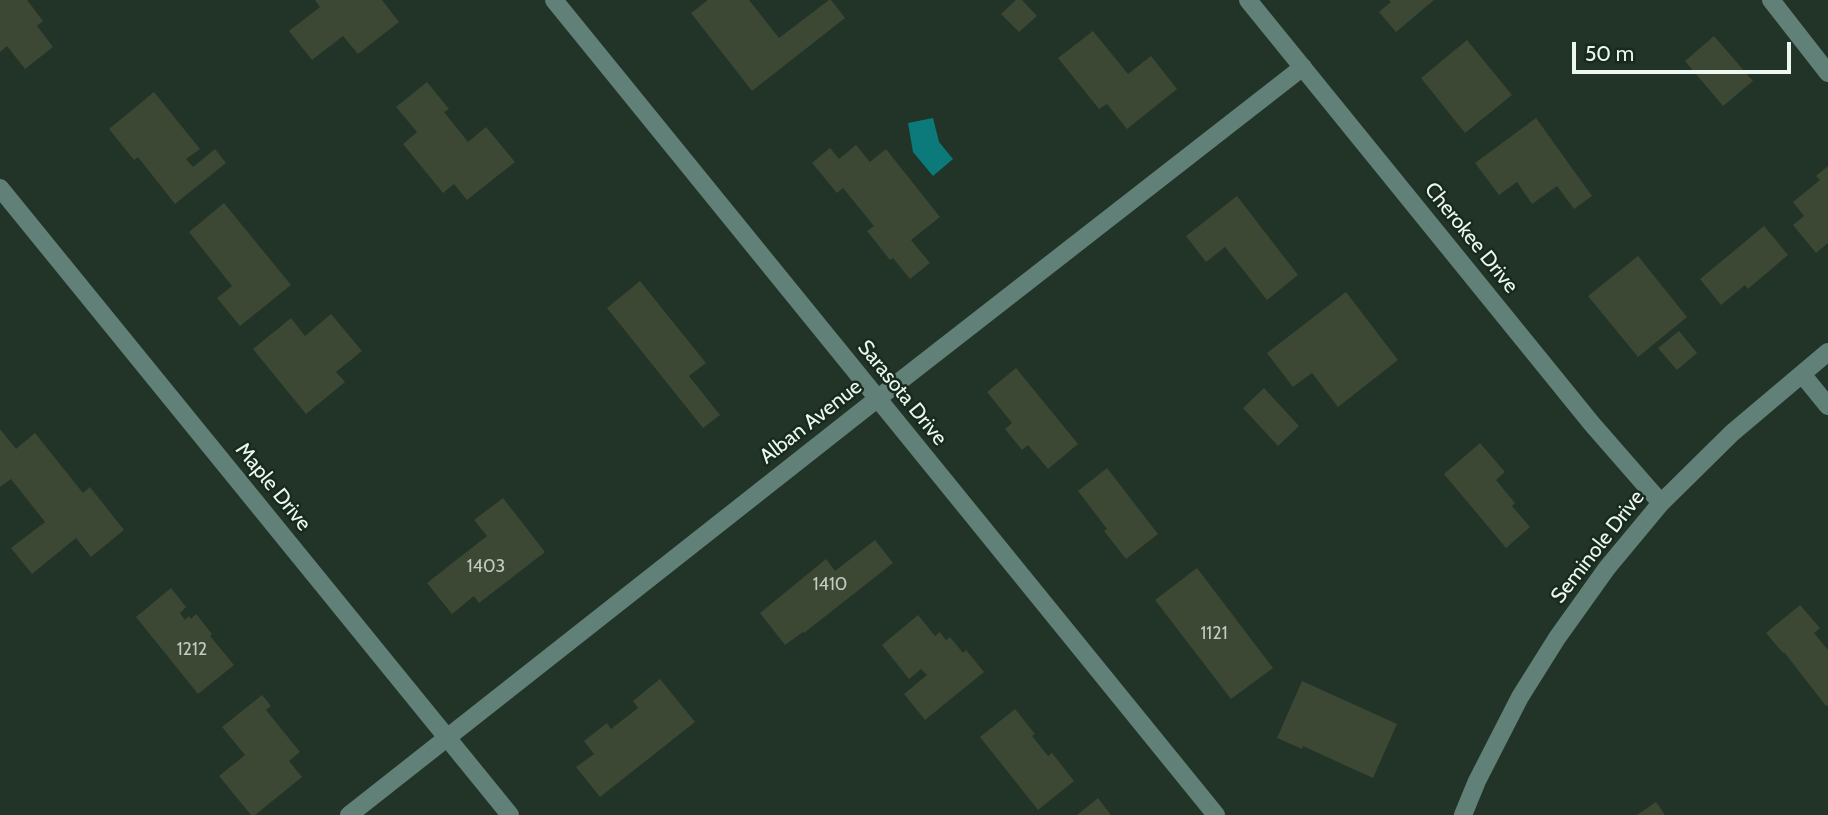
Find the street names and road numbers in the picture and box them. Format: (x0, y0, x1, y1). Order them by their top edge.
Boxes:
street label: Cherokee Drive (1419, 178, 1523, 298)
street label: Sarasota Drive (852, 335, 952, 451)
street label: Alban Avenue (755, 374, 867, 470)
street label: Maple Drive (230, 438, 316, 536)
street label: Seminole Drive (1546, 485, 1650, 609)

